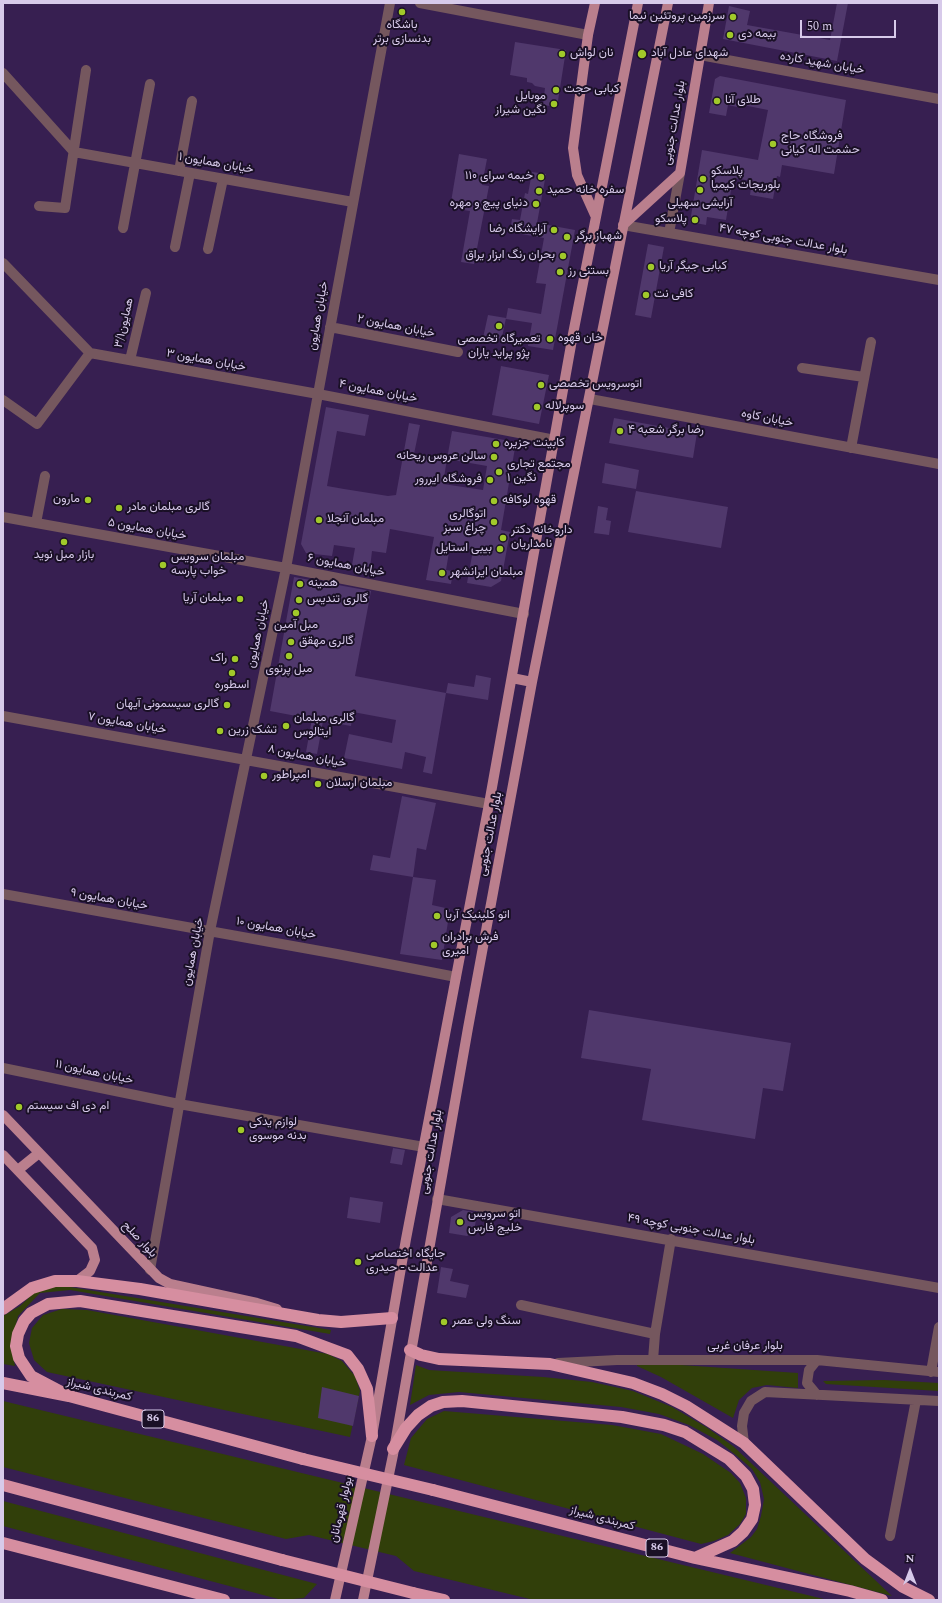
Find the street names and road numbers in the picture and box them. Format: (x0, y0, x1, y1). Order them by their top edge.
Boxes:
street label: خیابان شهید کارده (779, 49, 865, 79)
street label: بلوار عدالت جنوبی (660, 80, 690, 166)
street label: خیابان همایون ۱ (177, 150, 255, 178)
street label: بلوار عدالت جنوبی کوچه ۴۷ (718, 222, 848, 258)
street label: خیابان همایون (306, 281, 332, 351)
street label: همایون۳/۱ (112, 297, 138, 349)
street label: خیابان همایون ۲ (356, 312, 436, 342)
street label: خیابان همایون ۳ (165, 347, 247, 375)
street label: خیابان همایون ۴ (338, 377, 418, 407)
street label: خیابان کاوه (740, 407, 794, 431)
street label: خیابان همایون ۵ (107, 516, 187, 544)
street label: خیابان همایون ۶ (306, 551, 386, 581)
street label: خیابان همایون (245, 598, 273, 670)
street label: خیابان همایون ۷ (87, 710, 167, 738)
street label: خیابان همایون ۸ (267, 742, 347, 772)
street label: بلوار عدالت جنوبی (476, 791, 506, 877)
street label: خیابان همایون ۹ (69, 886, 149, 914)
street label: خیابان همایون ۱۰ (235, 915, 317, 943)
street label: خیابان همایون (180, 916, 208, 988)
street label: خیابان همایون ۱۱ (54, 1058, 134, 1088)
street label: بلوار عدالت جنوبی (417, 1109, 447, 1195)
street label: بلوار عدالت جنوبی کوچه ۴۹ (626, 1212, 756, 1248)
street label: بلوار صلح (118, 1219, 160, 1261)
street label: بلوار عرفان غربی (707, 1340, 783, 1354)
street label: کمربندی شیراز (65, 1375, 133, 1405)
road number: 86 (142, 1410, 164, 1428)
street label: بولوار قهرمانان (327, 1476, 357, 1544)
street label: کمربندی شیراز (568, 1503, 636, 1535)
road number: 86 (646, 1539, 668, 1557)

